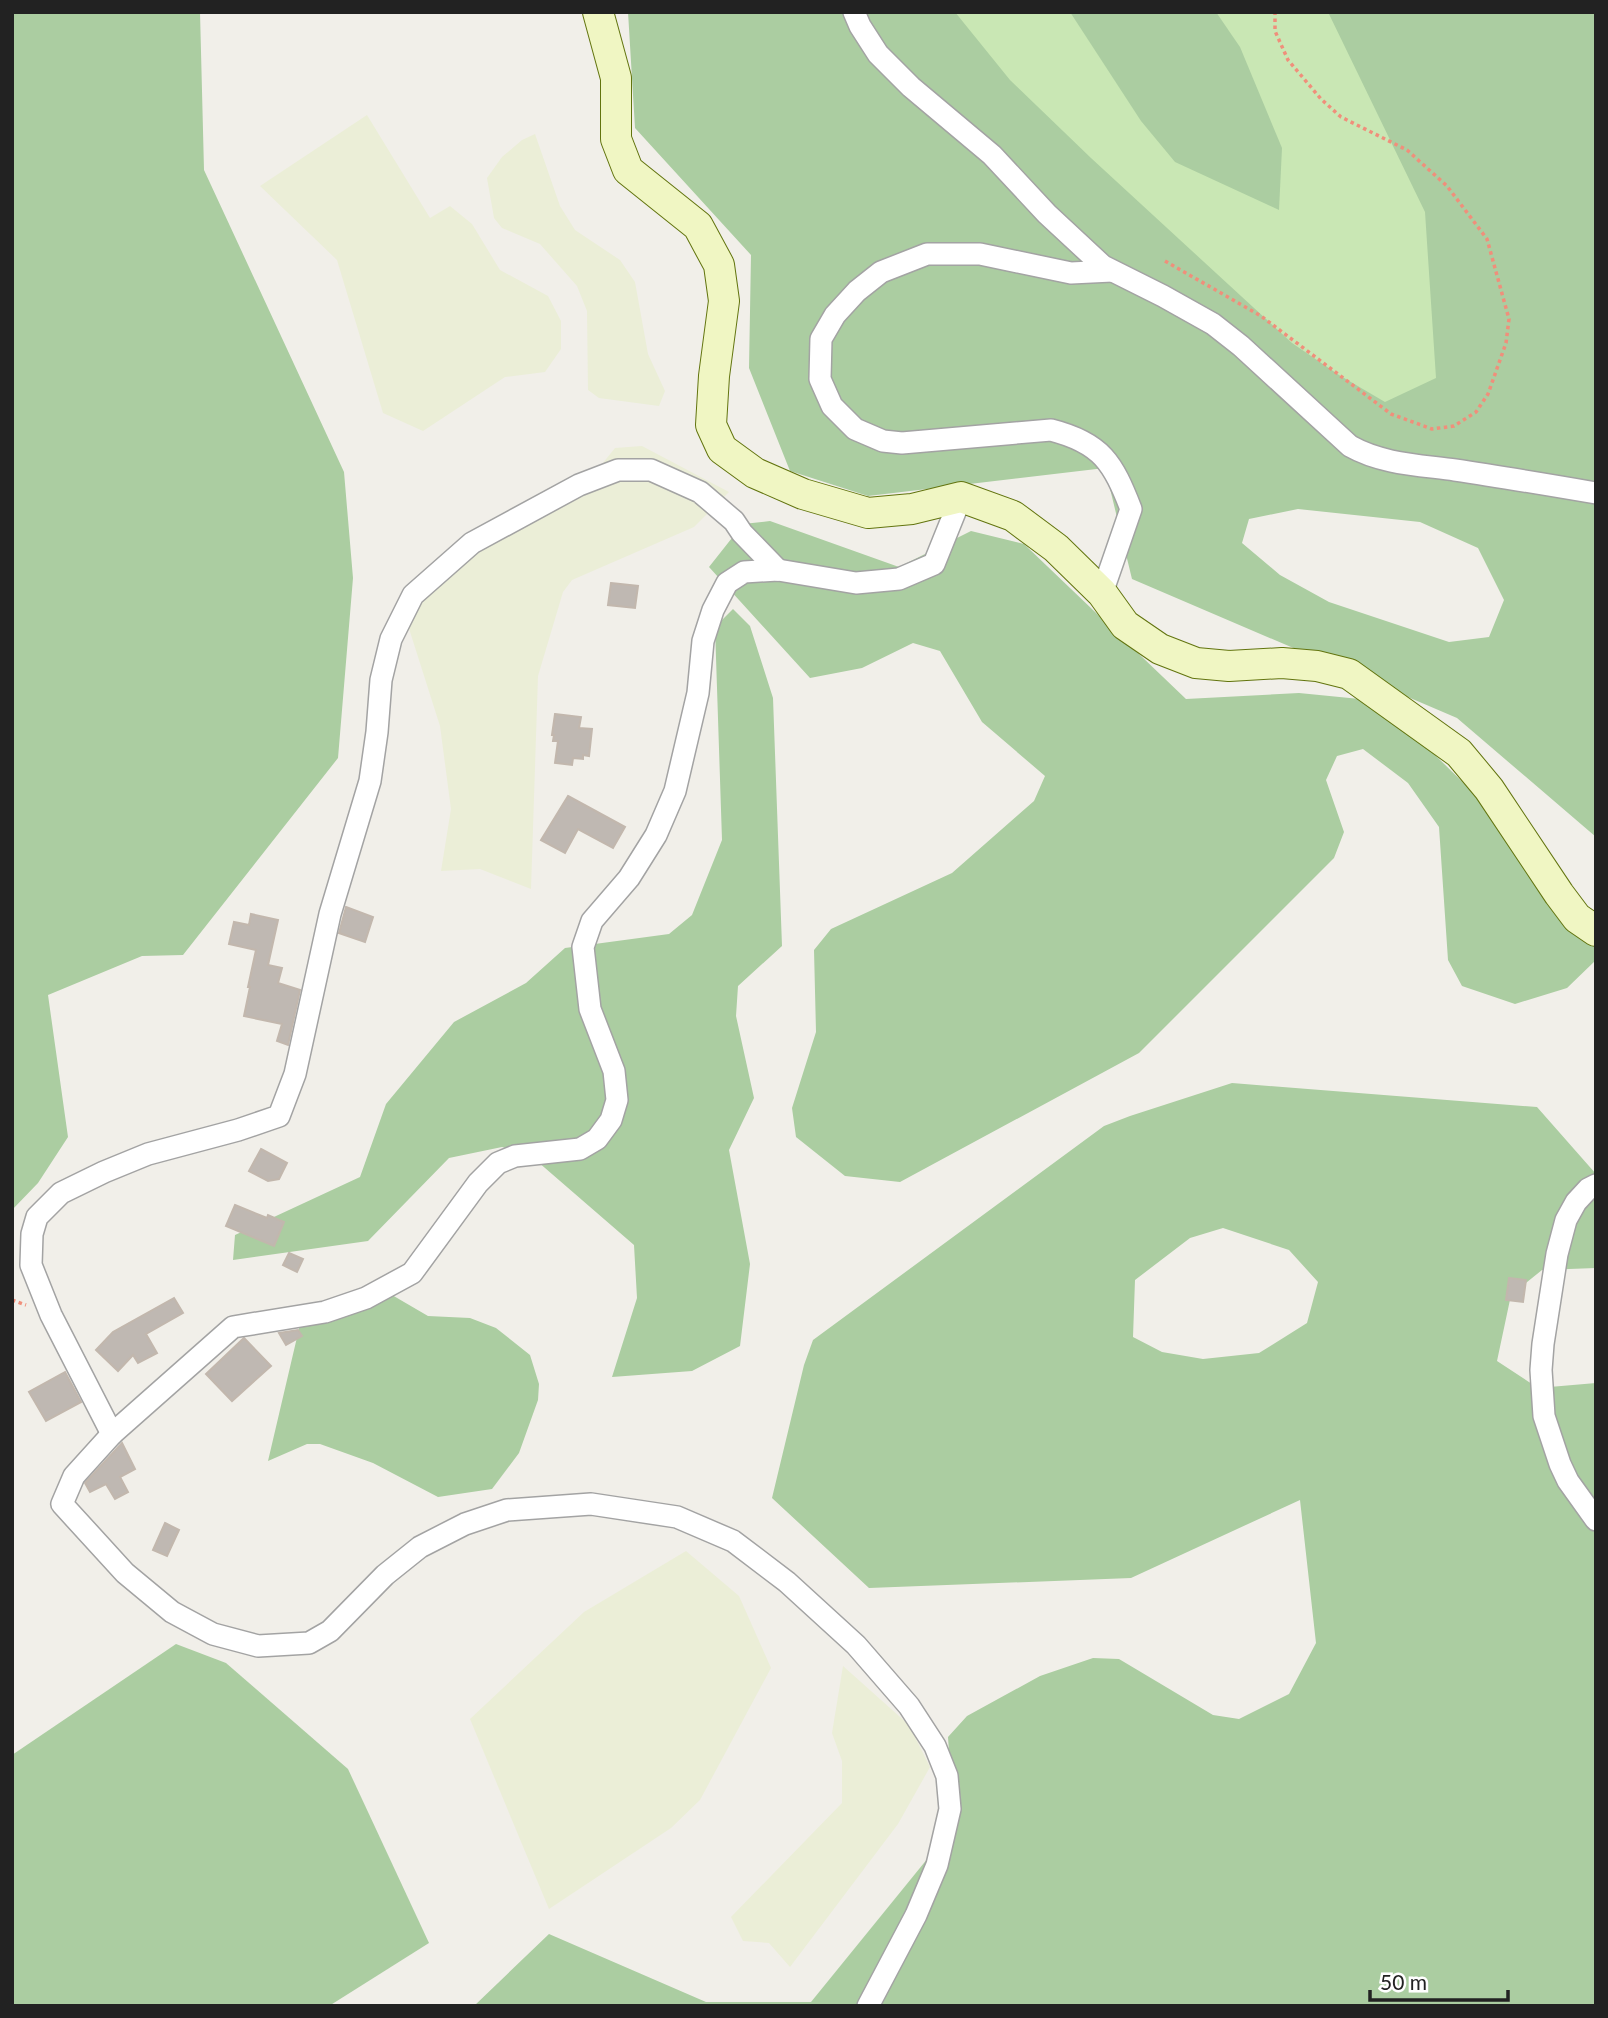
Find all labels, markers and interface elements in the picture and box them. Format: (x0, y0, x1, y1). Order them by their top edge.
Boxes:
scale bar (1370, 1958, 1508, 2002)
text: 50 m (1380, 1969, 1427, 1994)

